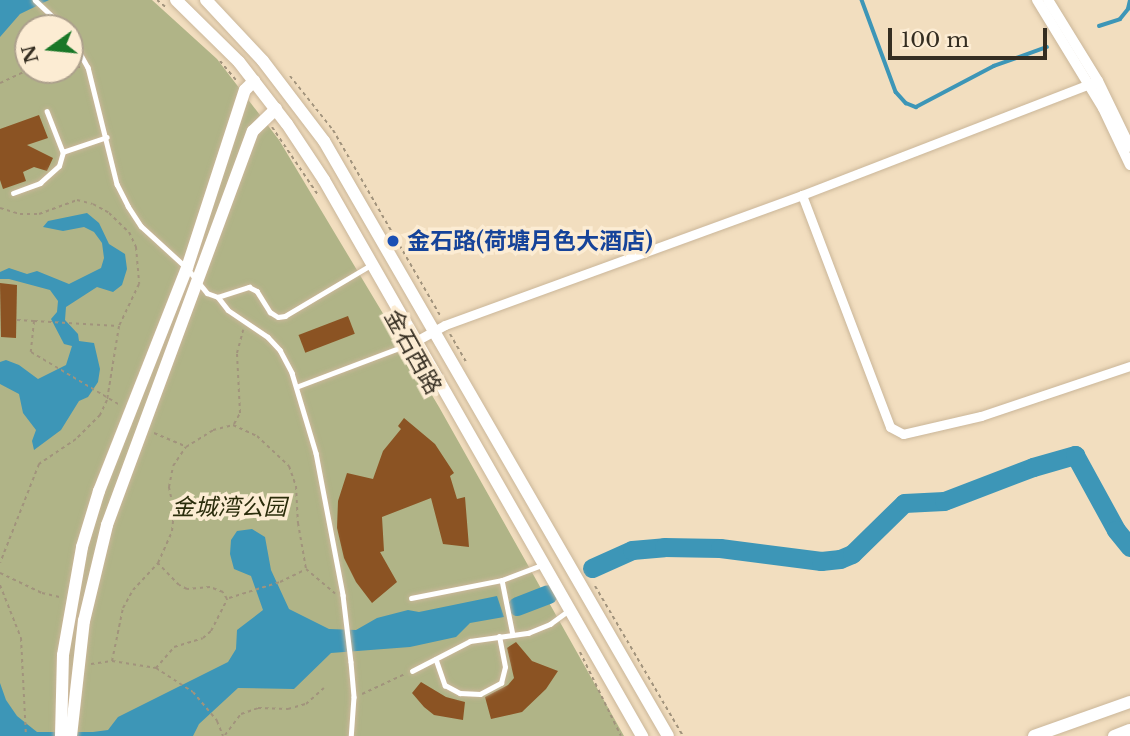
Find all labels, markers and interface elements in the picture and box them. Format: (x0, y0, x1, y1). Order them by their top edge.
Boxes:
north arrow (14, 14, 84, 84)
scale bar (892, 14, 1051, 58)
text: 100 m (901, 27, 969, 53)
text: N (17, 42, 44, 66)
place label: 金石路(荷塘月色大酒店) (407, 227, 653, 255)
marker: 金石路(荷塘月色大酒店) (385, 233, 401, 249)
street label: 金石西路 (379, 305, 447, 399)
park label: 金城湾公园 (172, 493, 286, 521)

